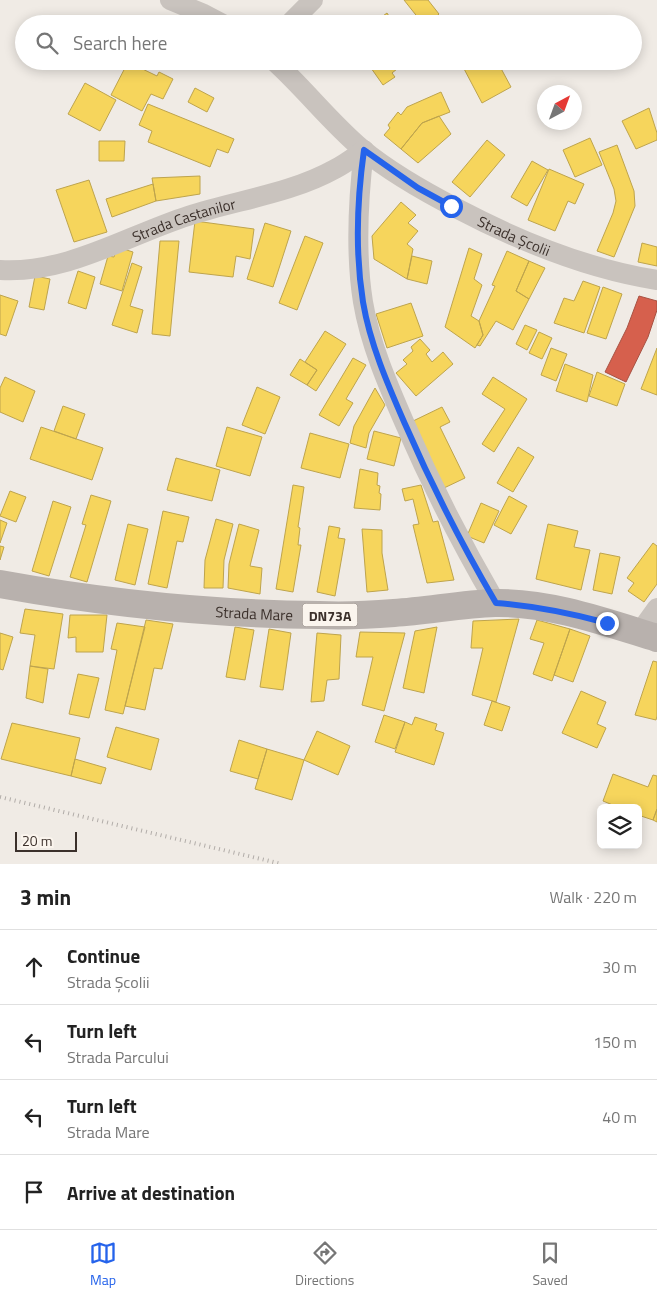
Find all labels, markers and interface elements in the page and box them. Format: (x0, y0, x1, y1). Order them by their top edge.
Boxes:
search box (15, 15, 642, 70)
text: Search here (73, 28, 167, 57)
icon: search (33, 29, 61, 57)
north arrow (537, 85, 582, 130)
street label: Strada Castanilor (128, 192, 238, 248)
route start (440, 195, 463, 218)
street label: Strada Școlii (474, 209, 554, 262)
street label: Strada Mare (215, 600, 293, 626)
road number: DN73A (302, 604, 358, 626)
route end (596, 612, 619, 635)
map controls (597, 804, 642, 849)
button: layers (597, 804, 642, 849)
scale bar (15, 829, 78, 852)
text: 20 m (22, 830, 52, 851)
text: 3 min (20, 881, 71, 913)
text: Walk · 220 m (549, 885, 637, 909)
text: Continue (67, 941, 140, 970)
icon: ahead (20, 953, 48, 981)
text: 30 m (602, 955, 637, 979)
text: Strada Școlii (67, 970, 149, 994)
text: Turn left (67, 1016, 137, 1045)
icon: left (20, 1028, 48, 1056)
text: 150 m (593, 1030, 637, 1054)
text: Strada Parcului (67, 1045, 169, 1069)
text: Turn left (67, 1091, 137, 1120)
icon: left (20, 1103, 48, 1131)
text: 40 m (602, 1105, 637, 1129)
text: Strada Mare (67, 1120, 150, 1144)
icon: arrive (20, 1178, 48, 1206)
text: Arrive at destination (67, 1178, 235, 1207)
tab: Map (89, 1239, 117, 1290)
tab: Directions (295, 1239, 354, 1290)
tab: Saved (532, 1239, 568, 1290)

